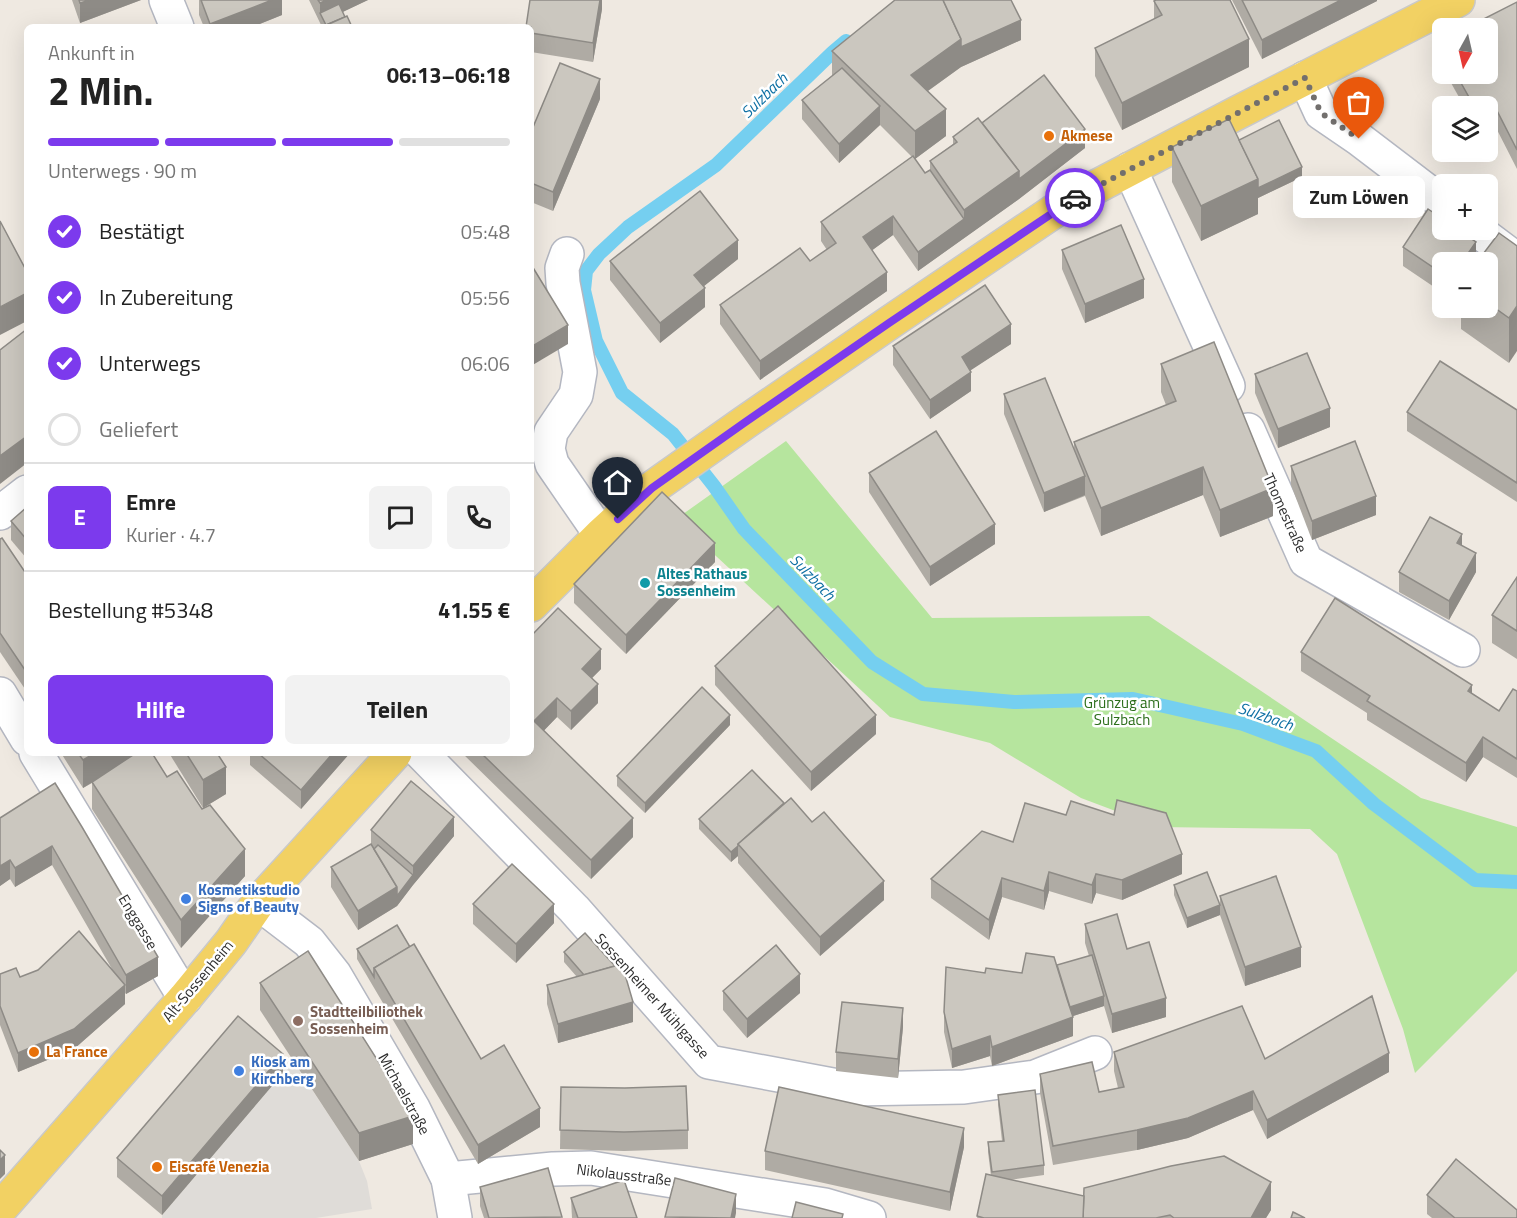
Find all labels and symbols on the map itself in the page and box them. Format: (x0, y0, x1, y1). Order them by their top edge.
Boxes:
north arrow (1432, 18, 1498, 84)
water label: Sulzbach (735, 66, 793, 123)
pin (1333, 77, 1384, 139)
place label: Akmese (1061, 124, 1113, 147)
marker: Akmese (1042, 129, 1056, 143)
courier (1045, 168, 1105, 228)
callout: Zum Löwen (1293, 175, 1425, 217)
pin (592, 457, 643, 519)
street label: Thomestraße (1258, 469, 1313, 556)
water label: Sulzbach (785, 548, 842, 606)
place label: Altes Rathaus Sossenheim (657, 562, 747, 602)
marker: Altes Rathaus Sossenheim (638, 576, 652, 590)
park label: Grünzug am Sulzbach (1084, 691, 1160, 731)
water label: Sulzbach (1235, 695, 1298, 737)
place label: Kosmetikstudio Signs of Beauty (198, 878, 300, 918)
street label: Enggasse (113, 890, 164, 954)
marker: Kosmetikstudio Signs of Beauty (179, 892, 193, 906)
street label: Sossenheimer Mühlgasse (590, 928, 715, 1064)
street label: Alt-Sossenheim (156, 935, 239, 1027)
place label: Stadtteilbiliothek Sossenheim (310, 1000, 423, 1040)
marker: Stadtteilbiliothek Sossenheim (291, 1014, 305, 1028)
place label: La France (46, 1040, 108, 1063)
marker: La France (27, 1045, 41, 1059)
street label: Michaelstraße (373, 1049, 436, 1139)
place label: Kiosk am Kirchberg (251, 1050, 314, 1090)
marker: Kiosk am Kirchberg (232, 1064, 246, 1078)
place label: Eiscafé Venezia (169, 1155, 270, 1178)
street label: Nikolausstraße (575, 1157, 673, 1192)
marker: Eiscafé Venezia (150, 1160, 164, 1174)

